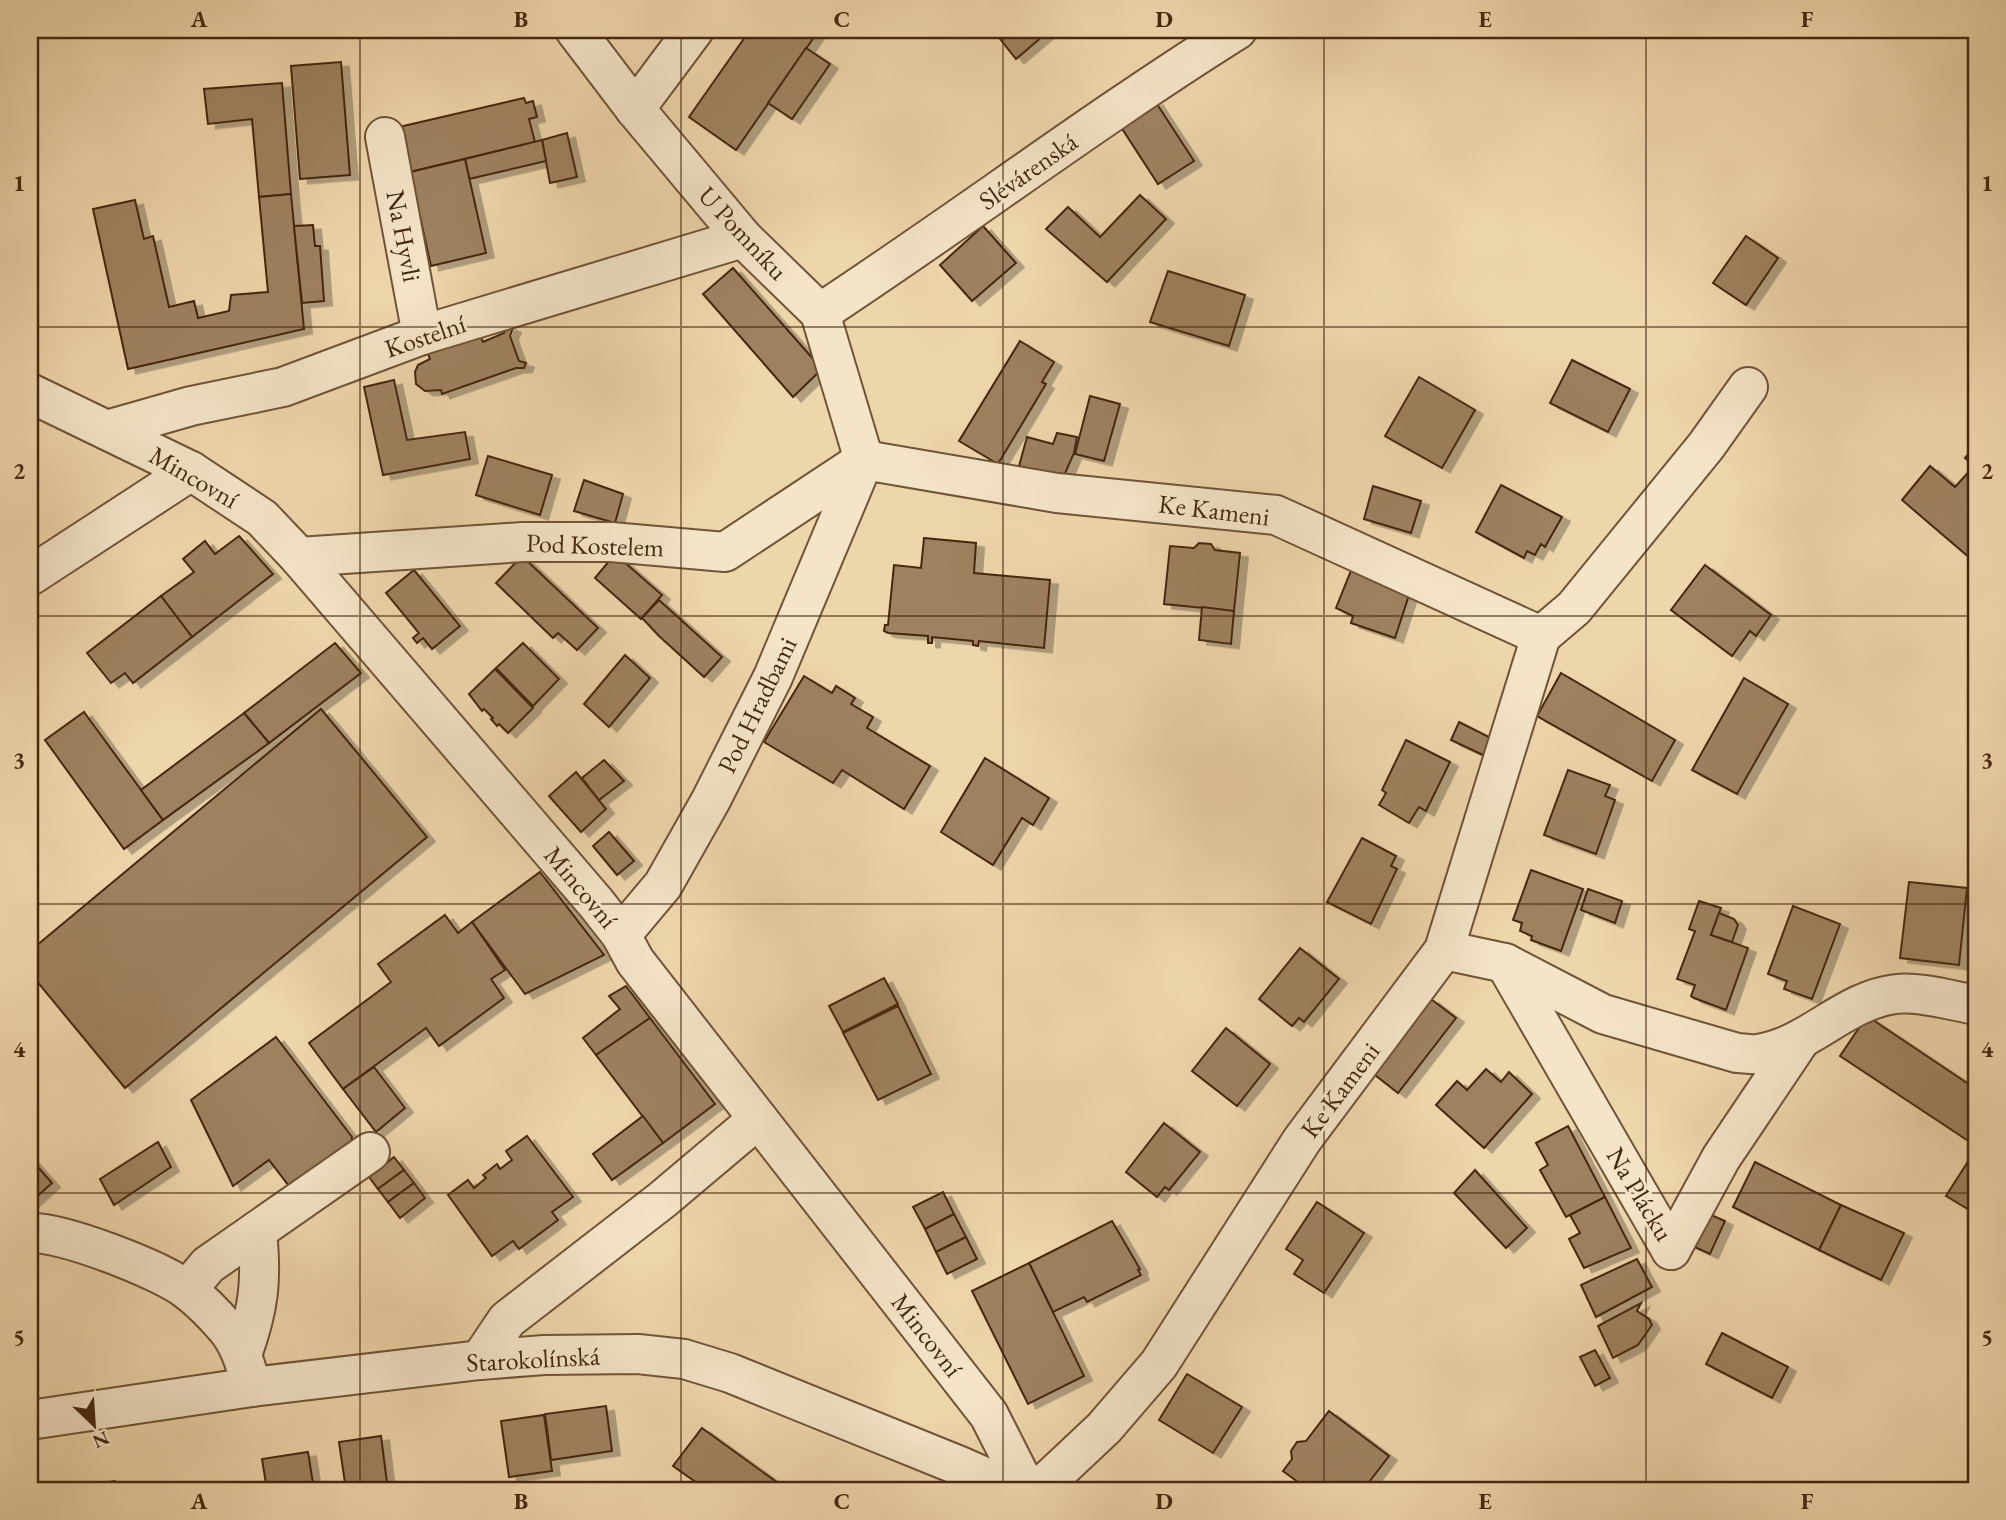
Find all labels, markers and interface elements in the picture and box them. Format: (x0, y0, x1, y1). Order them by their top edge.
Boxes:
text: A (190, 4, 208, 34)
text: B (514, 4, 528, 34)
text: C (834, 4, 850, 34)
text: D (1155, 4, 1173, 34)
text: E (1478, 4, 1492, 34)
text: F (1801, 4, 1814, 34)
street label: Slévárenská (972, 124, 1085, 217)
text: 1 (13, 168, 25, 198)
text: 1 (1981, 168, 1993, 198)
street label: U Pomníku (691, 179, 795, 287)
street label: Na Hyvli (378, 187, 430, 285)
street label: Kostelní (380, 306, 471, 366)
street label: Mincovní (143, 438, 245, 516)
text: 2 (13, 456, 25, 486)
text: 2 (1981, 456, 1993, 486)
street label: Ke Kameni (1157, 486, 1271, 534)
street label: Pod Kostelem (525, 526, 665, 564)
street label: Pod Hradbami (709, 631, 805, 779)
text: 3 (13, 745, 25, 775)
text: 3 (1981, 745, 1993, 775)
street label: Mincovní (537, 839, 626, 936)
text: 4 (13, 1034, 26, 1064)
text: 4 (1981, 1034, 1994, 1064)
street label: Ke Kameni (1293, 1035, 1387, 1145)
street label: Na Plácku (1599, 1141, 1681, 1247)
street label: Mincovní (884, 1286, 971, 1384)
text: 5 (13, 1322, 25, 1352)
text: 5 (1981, 1322, 1993, 1352)
street label: Starokolínská (465, 1338, 601, 1379)
north arrow (60, 1390, 130, 1460)
text: N (88, 1425, 113, 1455)
text: A (190, 1486, 208, 1516)
text: B (514, 1486, 528, 1516)
text: C (834, 1486, 850, 1516)
text: D (1155, 1486, 1173, 1516)
text: E (1478, 1486, 1492, 1516)
text: F (1801, 1486, 1814, 1516)

